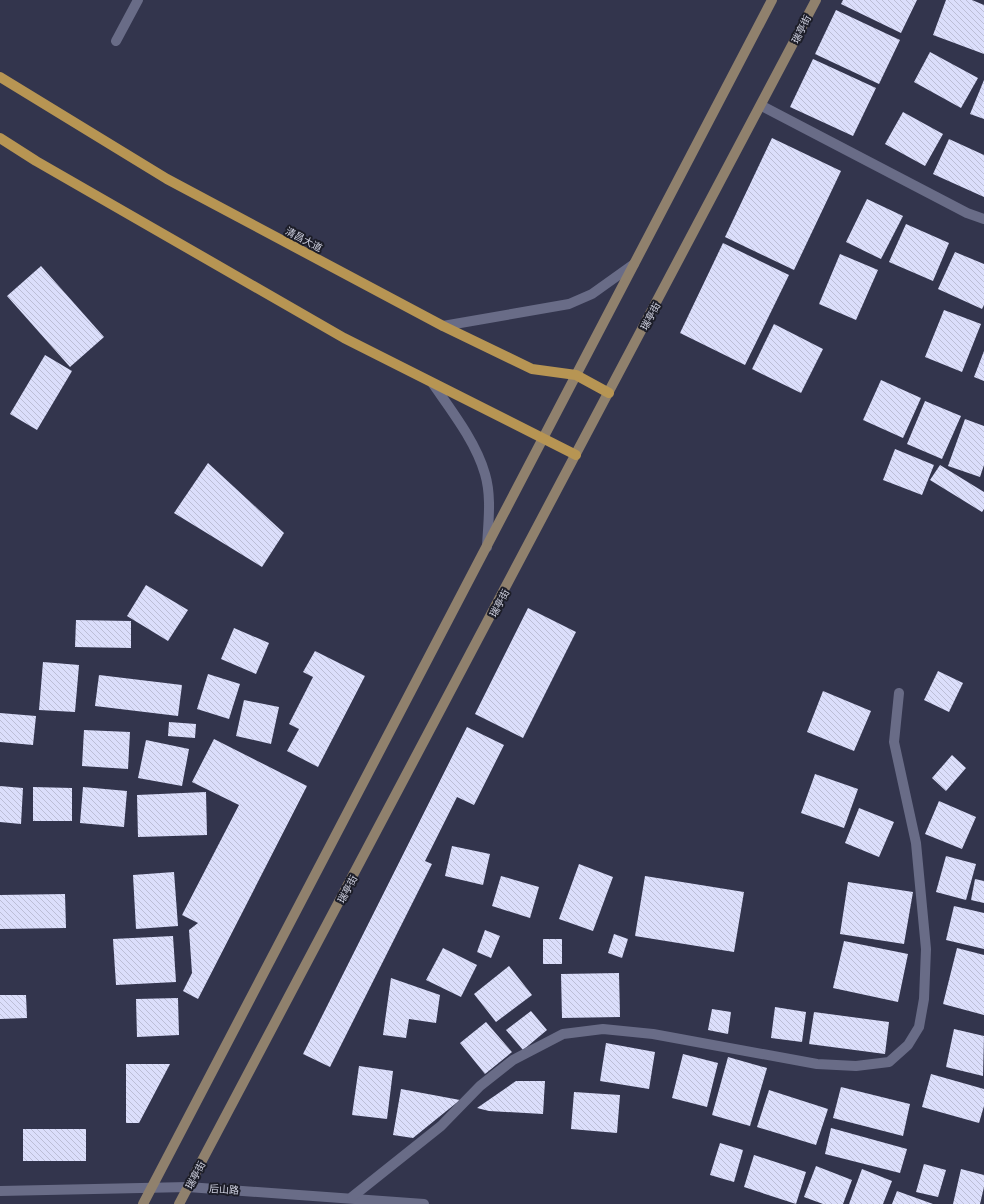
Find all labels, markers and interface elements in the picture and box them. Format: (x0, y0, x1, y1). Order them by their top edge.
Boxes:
street label: 瑞亭街 (790, 13, 814, 46)
street label: 清昌大道 (283, 225, 324, 255)
street label: 瑞亭街 (639, 300, 663, 333)
street label: 瑞亭街 (488, 587, 512, 620)
street label: 瑞亭街 (336, 873, 360, 906)
street label: 瑞亭街 (184, 1159, 208, 1192)
street label: 后山路 (209, 1183, 239, 1197)

